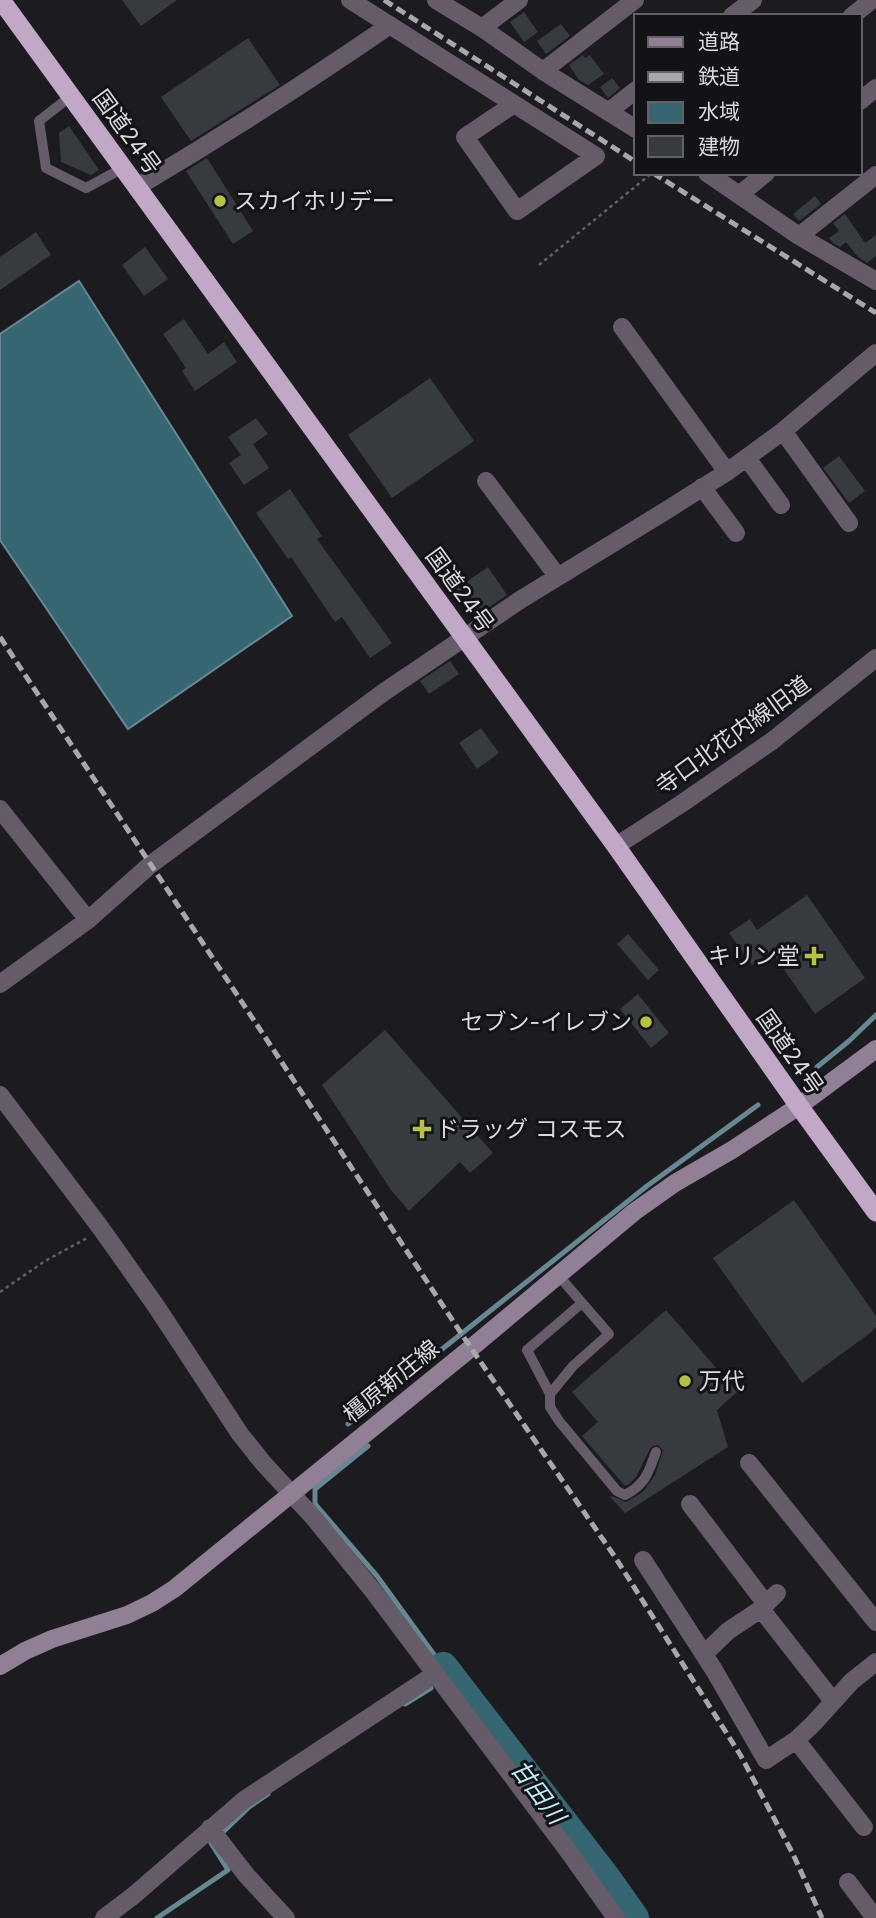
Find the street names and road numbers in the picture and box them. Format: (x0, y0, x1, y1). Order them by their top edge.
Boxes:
street label: 国道24号 (87, 84, 167, 180)
street label: 国道24号 (420, 542, 500, 638)
street label: 寺口北花内線旧道 (650, 670, 816, 800)
street label: 国道24号 (751, 1004, 829, 1100)
street label: 橿原新庄線 (338, 1334, 444, 1428)

